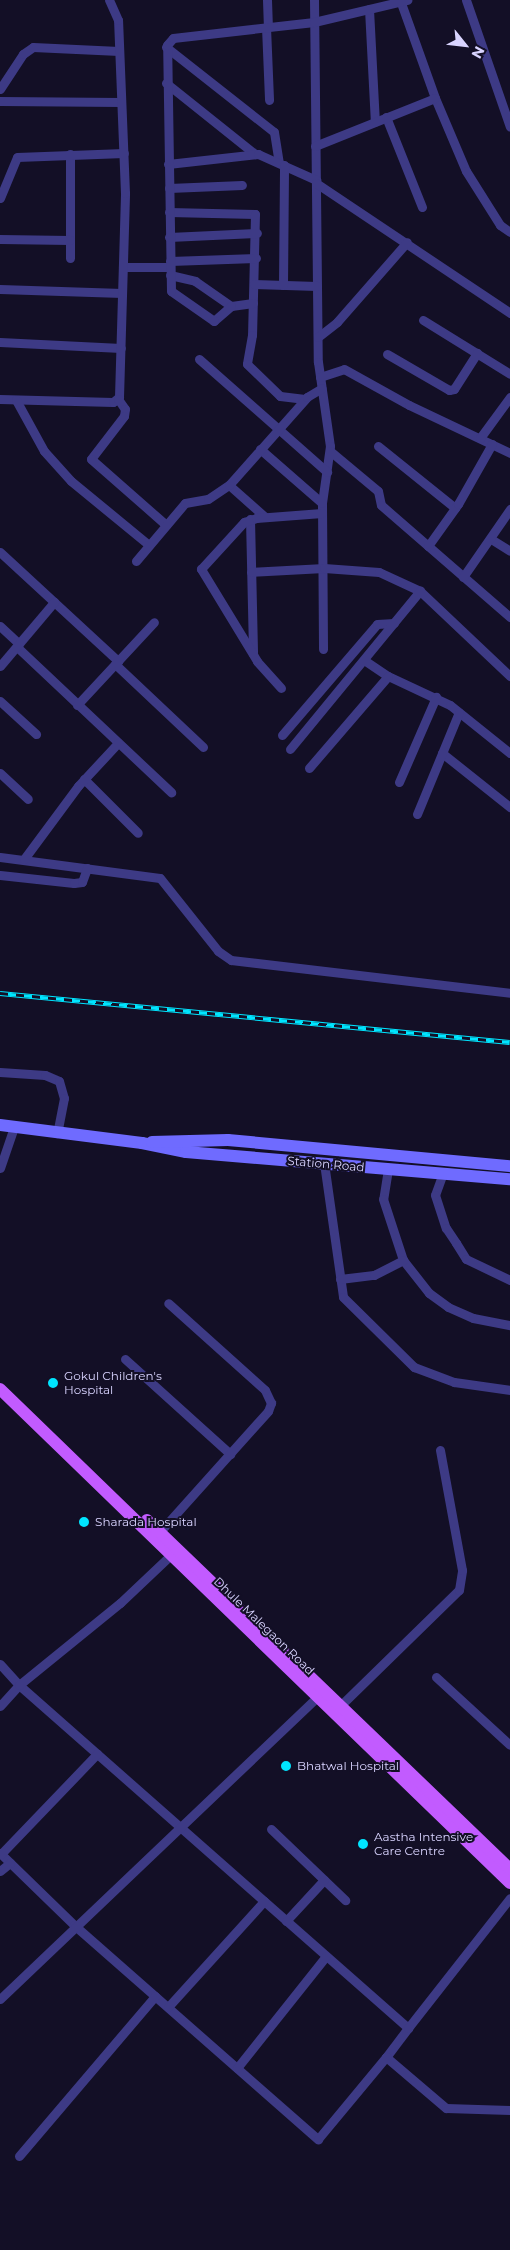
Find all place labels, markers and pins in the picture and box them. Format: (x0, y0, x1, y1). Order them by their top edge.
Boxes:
place label: Gokul Children's Hospital (64, 1369, 162, 1397)
marker: Gokul Children's Hospital (46, 1376, 60, 1390)
marker: Sharada Hospital (77, 1515, 91, 1529)
place label: Sharada Hospital (95, 1515, 197, 1529)
marker: Bhatwal Hospital (279, 1759, 293, 1773)
place label: Bhatwal Hospital (297, 1759, 399, 1773)
place label: Aastha Intensive Care Centre (374, 1830, 473, 1858)
marker: Aastha Intensive Care Centre (356, 1837, 370, 1851)

